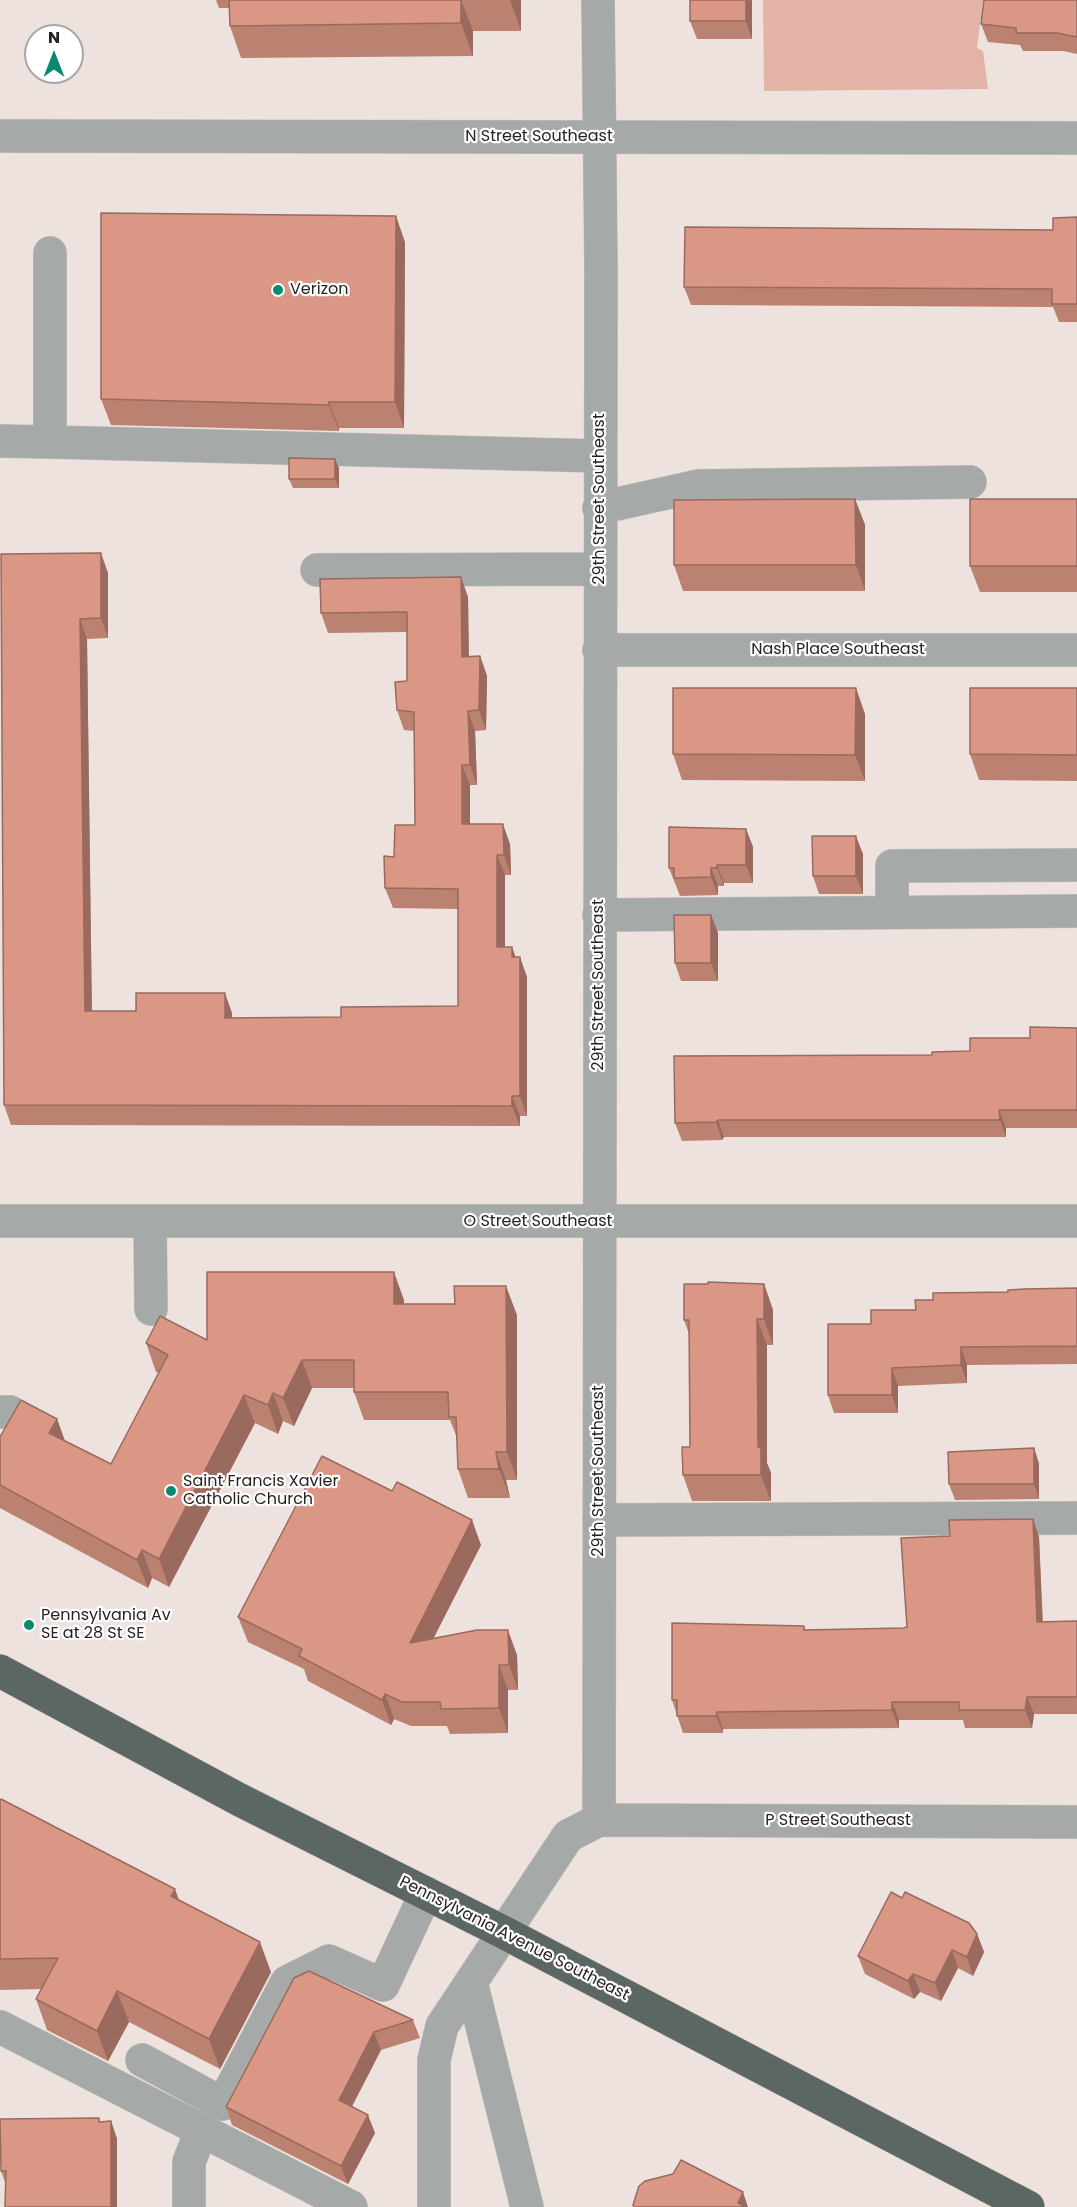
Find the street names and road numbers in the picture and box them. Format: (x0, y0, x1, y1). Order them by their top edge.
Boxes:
street label: N Street Southeast (465, 127, 613, 147)
street label: 29th Street Southeast (590, 413, 610, 585)
street label: Nash Place Southeast (751, 640, 925, 660)
street label: 29th Street Southeast (589, 899, 609, 1071)
street label: O Street Southeast (464, 1212, 612, 1232)
street label: 29th Street Southeast (589, 1385, 609, 1557)
street label: P Street Southeast (765, 1811, 911, 1831)
street label: Pennsylvania Avenue Southeast (396, 1873, 632, 2005)

